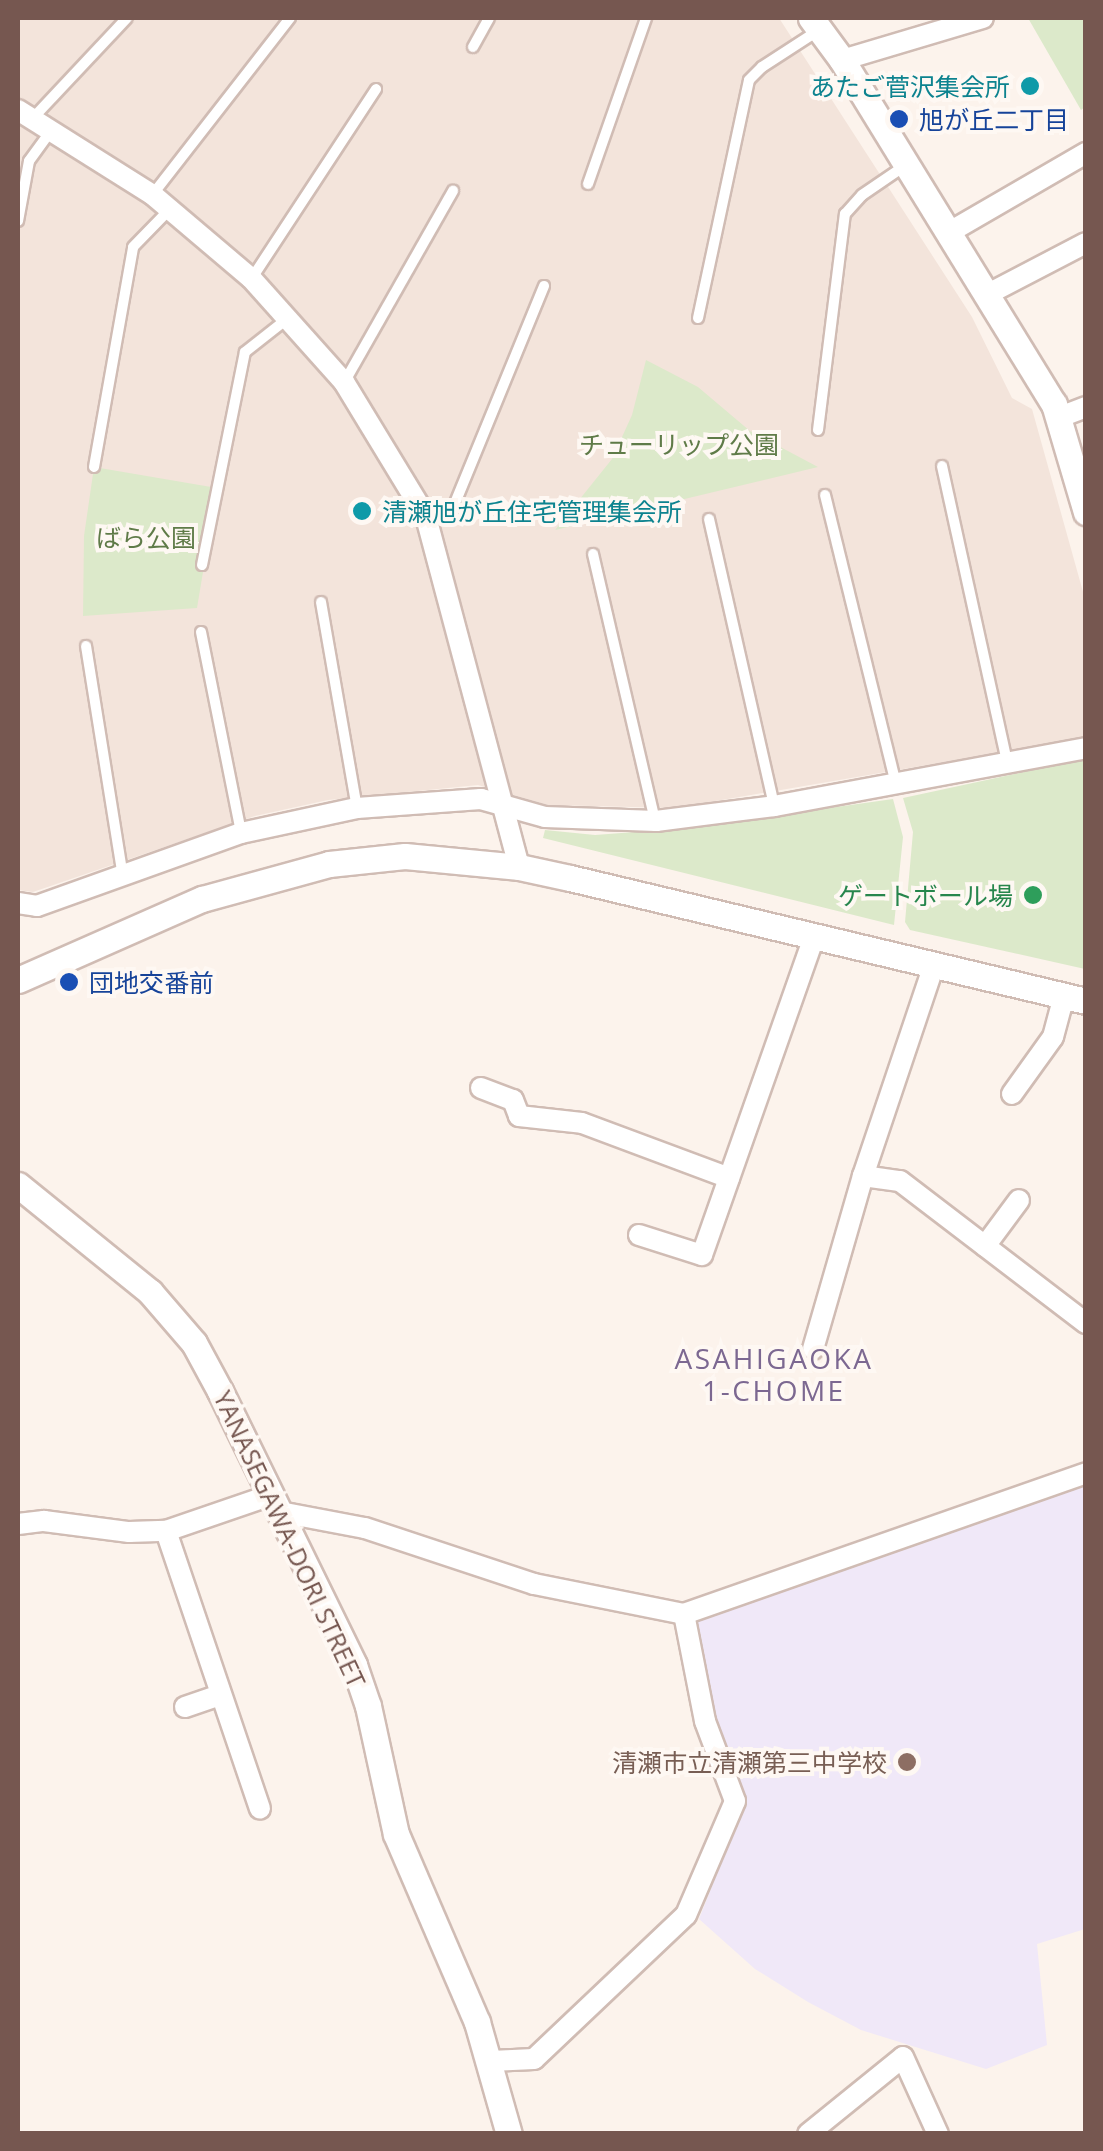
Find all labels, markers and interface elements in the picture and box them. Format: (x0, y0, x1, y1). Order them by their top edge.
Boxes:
place label: あたご菅沢集会所 (810, 71, 1010, 101)
marker: あたご菅沢集会所 (1019, 75, 1041, 97)
place label: 旭が丘二丁目 (919, 104, 1069, 134)
marker: 旭が丘二丁目 (888, 108, 910, 130)
park label: チューリップ公園 (579, 429, 779, 459)
place label: 清瀬旭が丘住宅管理集会所 (382, 496, 682, 526)
marker: 清瀬旭が丘住宅管理集会所 (351, 500, 373, 522)
park label: ばら公園 (96, 522, 196, 552)
place label: ゲートボール場 (838, 880, 1013, 910)
marker: ゲートボール場 (1022, 884, 1044, 906)
place label: 団地交番前 (89, 967, 214, 997)
marker: 団地交番前 (58, 971, 80, 993)
district label: ASAHIGAOKA 1-CHOME (675, 1341, 873, 1407)
street label: YANASEGAWA-DORI STREET (208, 1386, 372, 1692)
place label: 清瀬市立清瀬第三中学校 (612, 1747, 887, 1777)
marker: 清瀬市立清瀬第三中学校 (896, 1751, 918, 1773)

